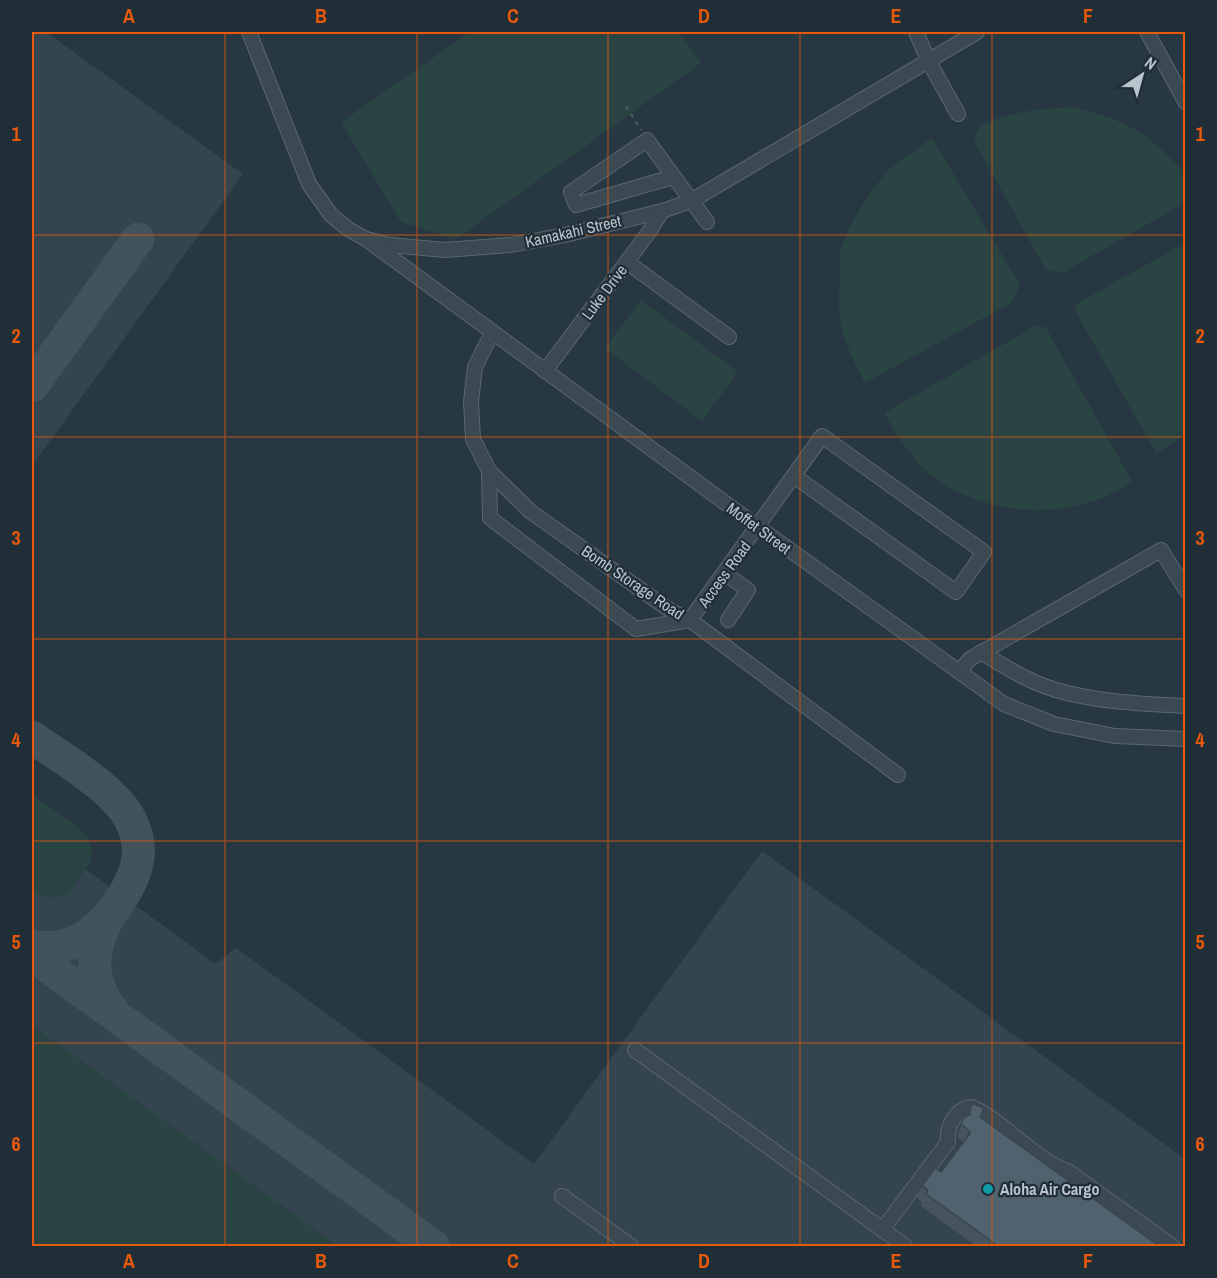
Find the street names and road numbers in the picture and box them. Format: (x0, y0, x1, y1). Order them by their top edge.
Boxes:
street label: Kamakahi Street (523, 209, 623, 253)
street label: Luke Drive (576, 260, 632, 324)
street label: Moffet Street (722, 497, 796, 559)
street label: Access Road (692, 536, 756, 613)
street label: Bomb Storage Road (578, 540, 688, 624)

